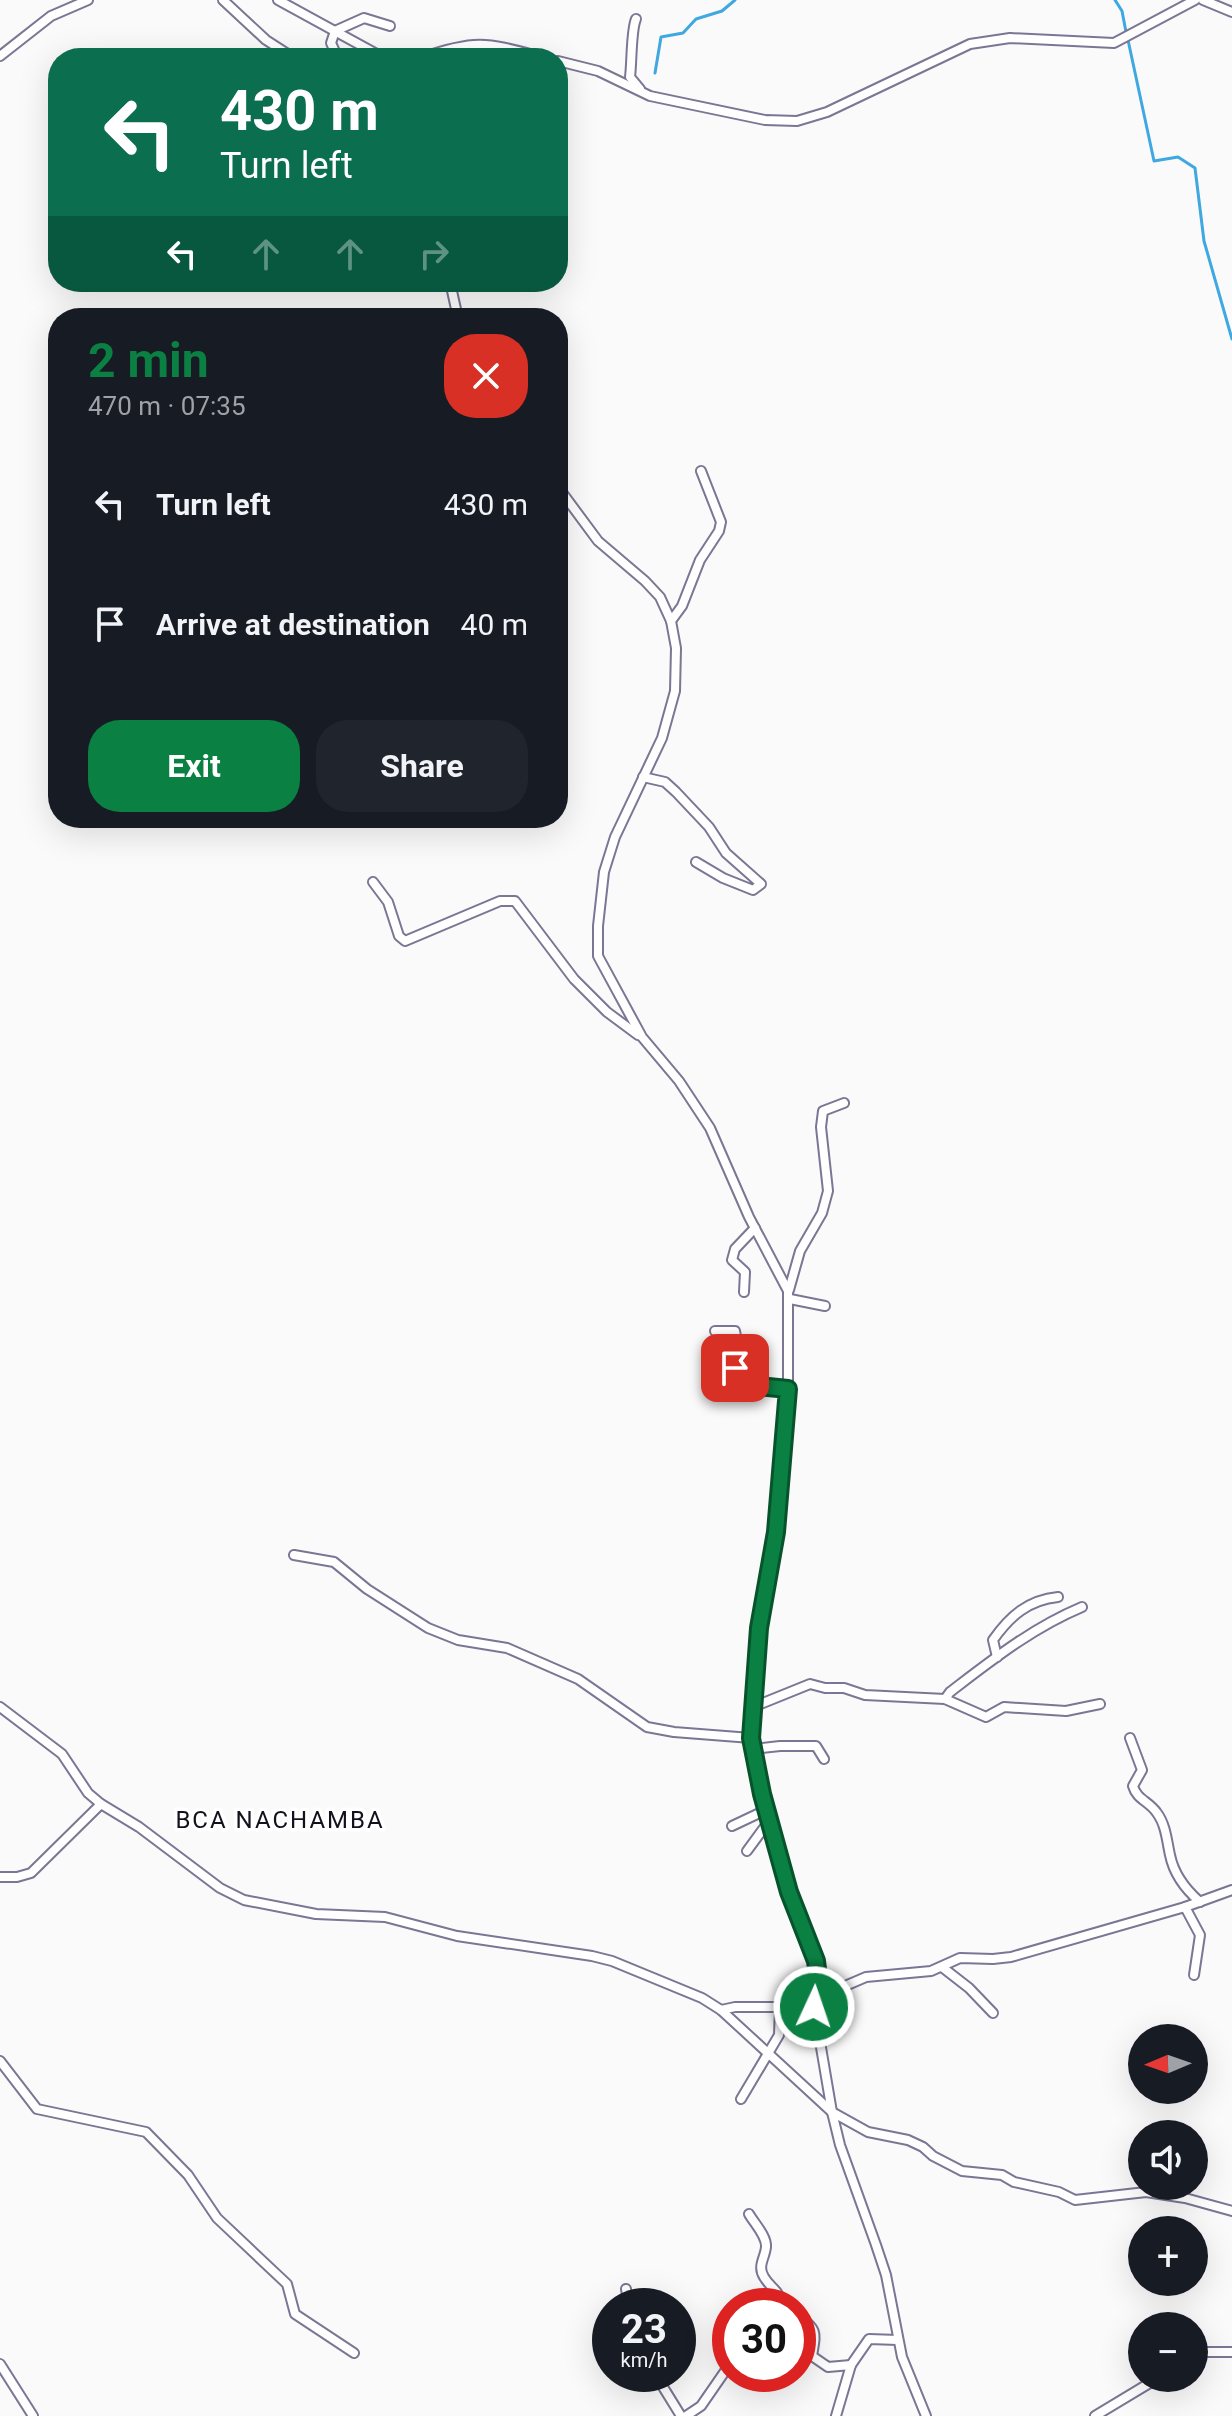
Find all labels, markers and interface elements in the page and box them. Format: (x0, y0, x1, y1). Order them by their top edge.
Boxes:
text: 430 m (220, 78, 379, 144)
icon: left (88, 80, 192, 184)
text: Turn left (220, 145, 353, 187)
icon: left (160, 232, 204, 276)
icon: ahead (244, 232, 288, 276)
icon: ahead (328, 232, 372, 276)
icon: right (412, 232, 456, 276)
text: 2 min (88, 332, 209, 389)
button: close (444, 334, 528, 418)
text: 470 m · 07:35 (88, 391, 246, 421)
icon: left (88, 482, 132, 526)
text: Turn left (156, 487, 271, 522)
text: 430 m (444, 487, 528, 522)
icon: arrive (88, 602, 132, 646)
text: Arrive at destination (156, 607, 430, 642)
text: 40 m (461, 607, 528, 642)
button: Exit (88, 720, 300, 812)
button: Share (316, 720, 528, 812)
pin (701, 1334, 769, 1402)
icon: arrive (713, 1346, 757, 1390)
district label: BCA NACHAMBA (175, 1806, 385, 1834)
position arrow (772, 1965, 856, 2049)
north arrow (1128, 2024, 1208, 2104)
map controls (1128, 2024, 1208, 2392)
button: sound (1128, 2120, 1208, 2200)
button: + (1128, 2216, 1208, 2296)
speed limit sign: 30 (712, 2288, 816, 2392)
text: 23 (621, 2306, 667, 2353)
button: − (1128, 2312, 1208, 2392)
text: km/h (621, 2348, 667, 2372)

